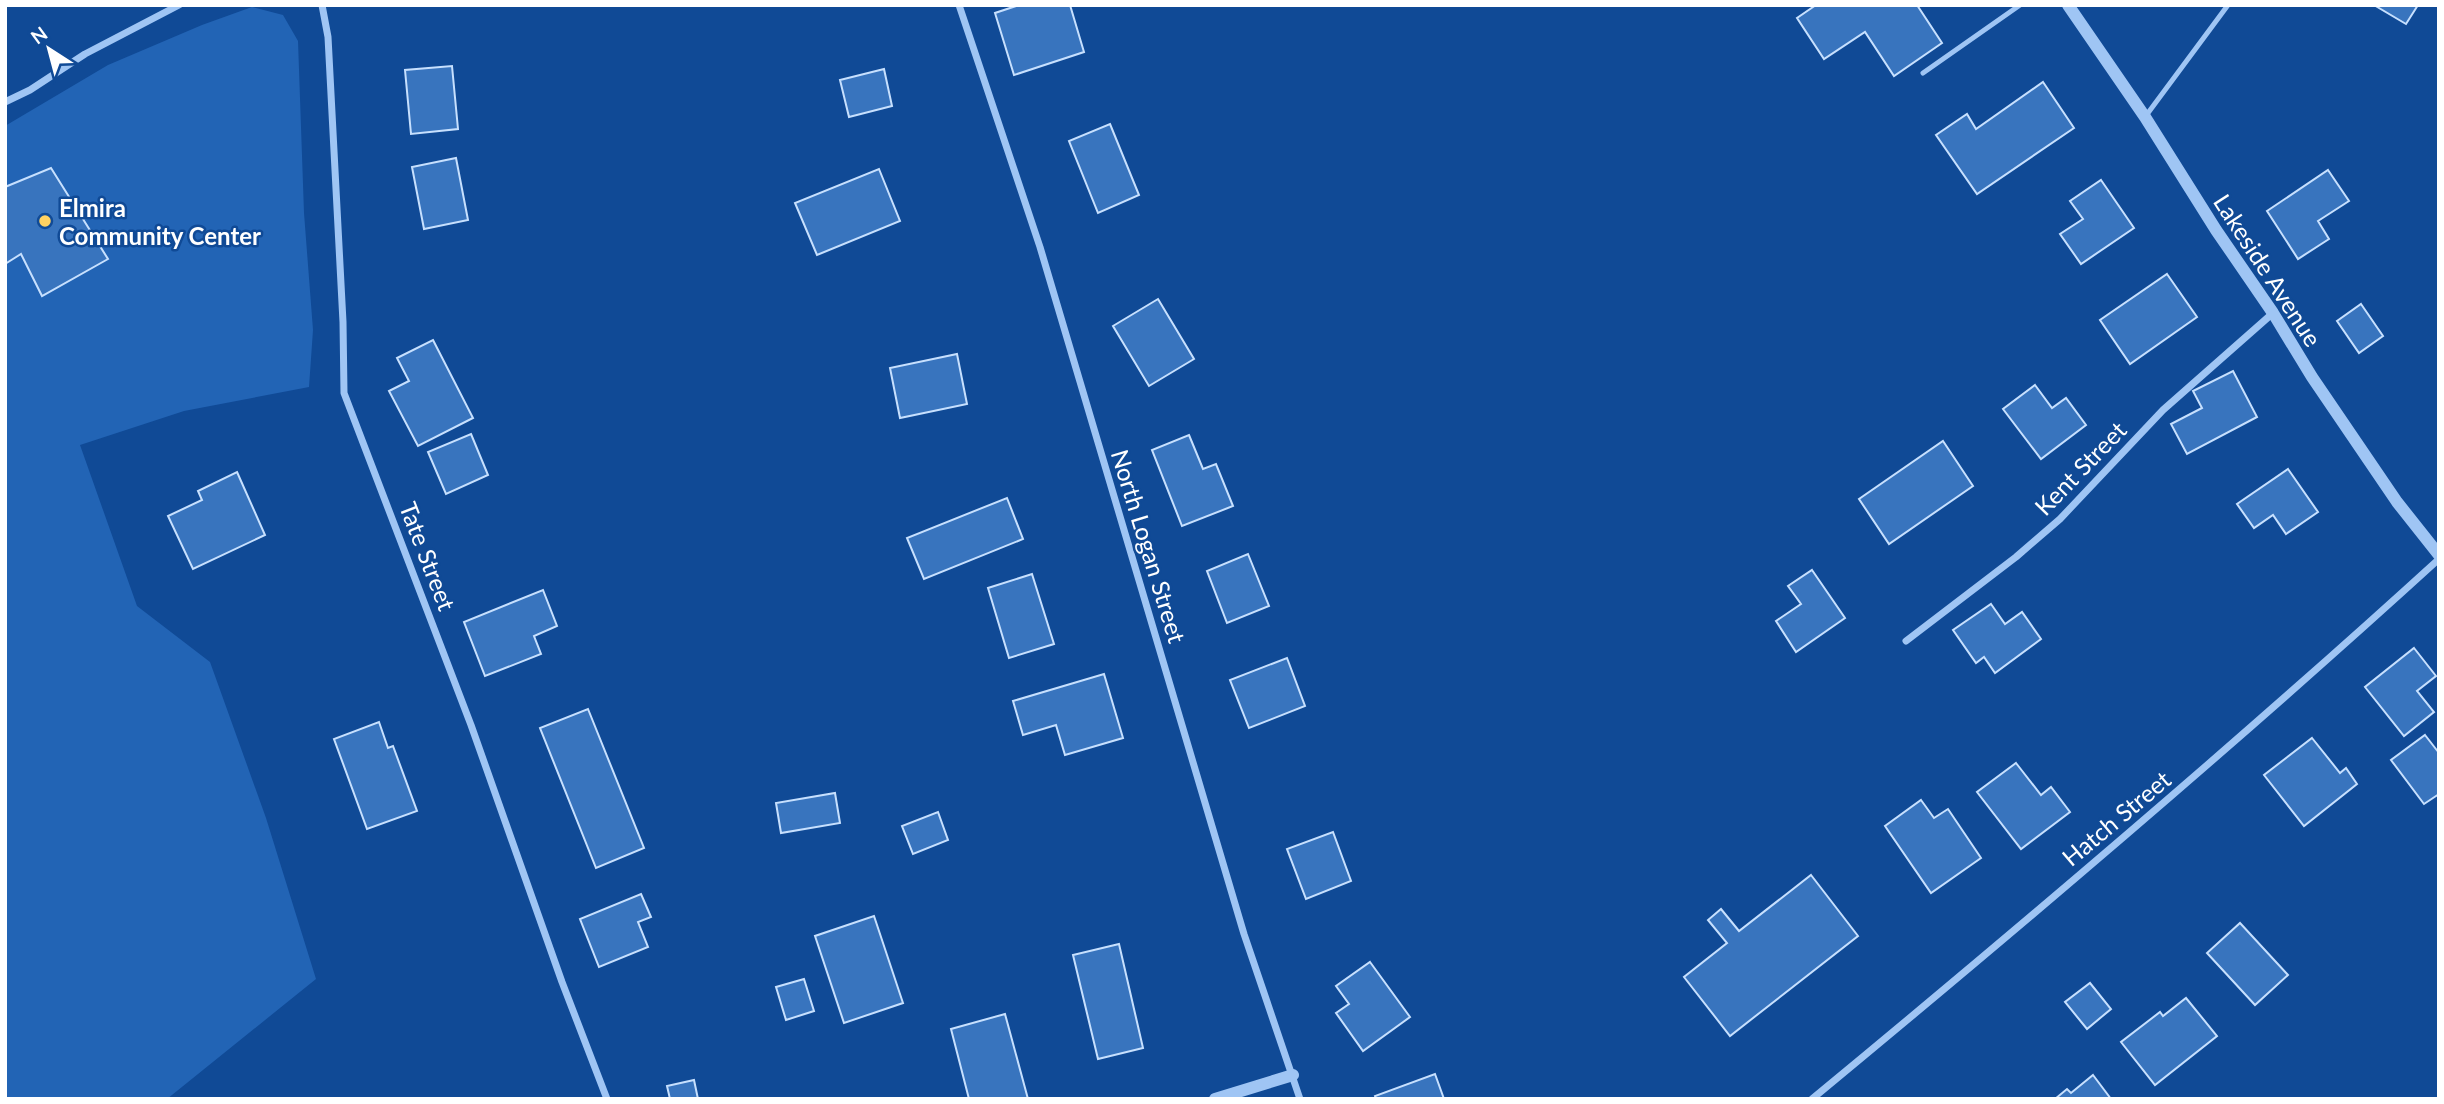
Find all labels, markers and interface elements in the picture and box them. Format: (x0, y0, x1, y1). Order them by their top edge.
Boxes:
north arrow (14, 14, 84, 84)
text: N (26, 21, 51, 48)
street label: Lakeside Avenue (2208, 189, 2328, 351)
place label: Elmira Community Center (59, 193, 261, 250)
marker: Elmira Community Center (37, 213, 53, 229)
street label: Kent Street (2028, 415, 2132, 521)
street label: North Logan Street (1106, 446, 1192, 647)
street label: Tate Street (394, 498, 462, 615)
street label: Hatch Street (2056, 764, 2176, 872)

